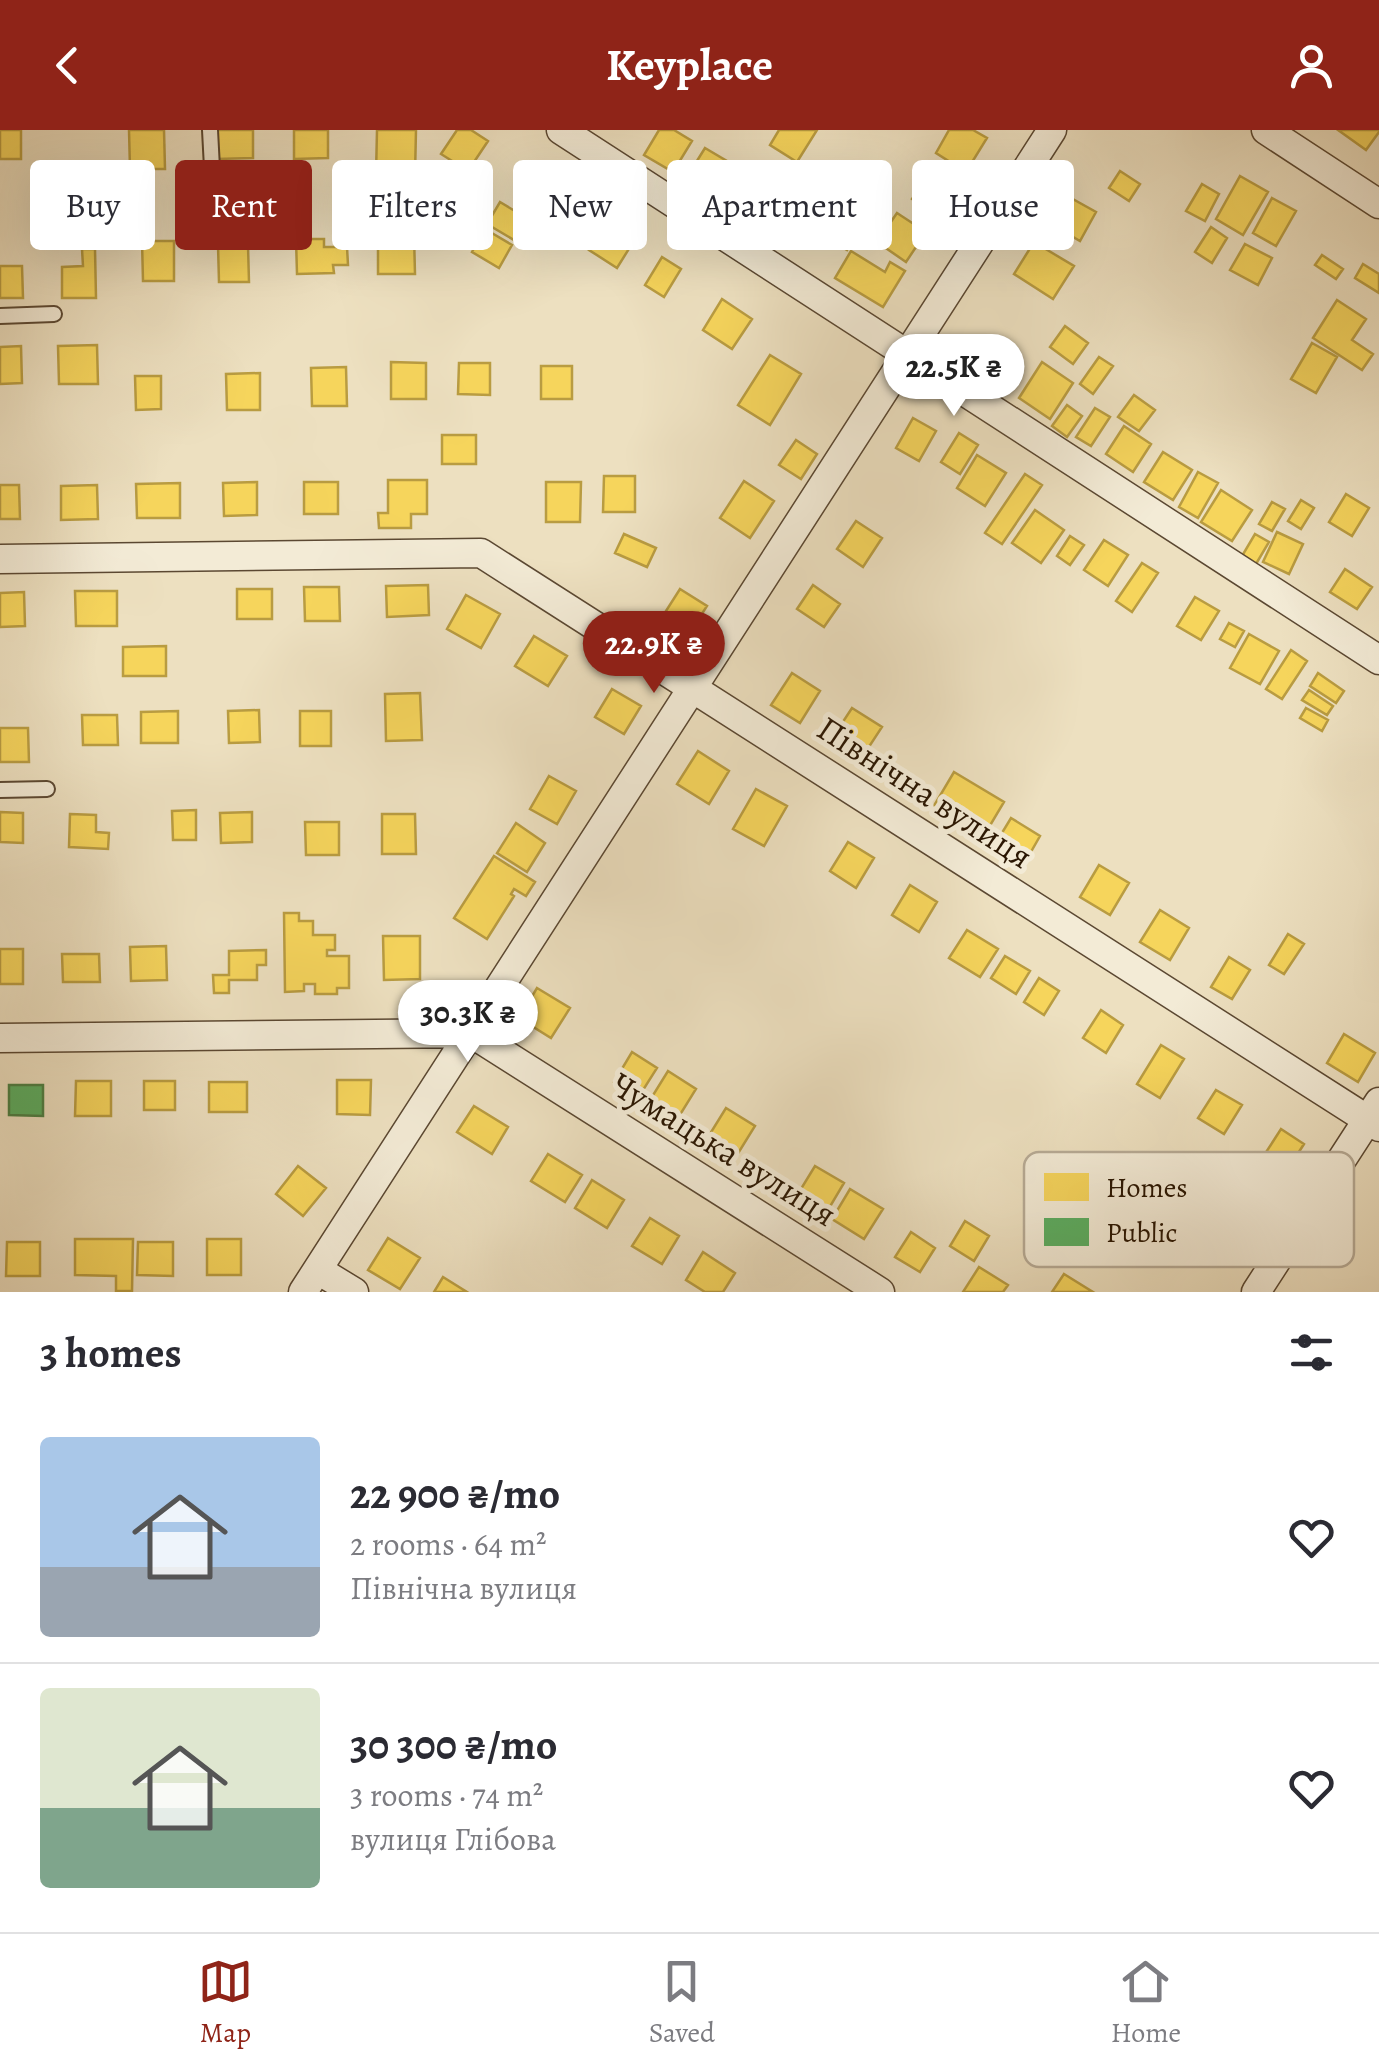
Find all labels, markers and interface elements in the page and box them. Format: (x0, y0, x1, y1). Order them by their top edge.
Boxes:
text: Keyplace (606, 34, 773, 96)
icon: back (40, 38, 95, 93)
icon: person (1284, 38, 1339, 93)
chip: Buy (30, 160, 155, 250)
chip: Rent (175, 160, 312, 250)
chip: Filters (332, 160, 493, 250)
chip: New (513, 160, 647, 250)
chip: Apartment (667, 160, 892, 250)
chip: House (912, 160, 1074, 250)
pin: 22.5K ₴ (862, 334, 1046, 419)
text: 22.5K ₴ (905, 344, 1003, 388)
pin: 22.9K ₴ (562, 611, 746, 696)
text: 22.9K ₴ (605, 621, 703, 665)
street label: Північна вулиця (808, 704, 1042, 880)
pin: 30.3K ₴ (376, 980, 560, 1065)
text: 30.3K ₴ (420, 990, 516, 1034)
street label: Чумацька вулиця (602, 1060, 846, 1238)
legend (1024, 1152, 1354, 1267)
text: Homes (1106, 1169, 1188, 1207)
text: Public (1106, 1214, 1177, 1252)
text: 3 homes (40, 1324, 182, 1381)
icon: filters (1284, 1325, 1339, 1380)
text: 22 900 ₴/mo (350, 1465, 560, 1522)
icon: home (120, 1477, 240, 1597)
icon: heart (1284, 1510, 1339, 1565)
text: 2 rooms · 64 m² (350, 1522, 547, 1566)
text: Північна вулиця (350, 1566, 577, 1610)
text: 30 300 ₴/mo (350, 1716, 557, 1773)
icon: home (120, 1728, 240, 1848)
icon: heart (1284, 1761, 1339, 1816)
text: 3 rooms · 74 m² (350, 1773, 543, 1817)
text: вулиця Глібова (350, 1817, 556, 1861)
tab: Map (198, 1954, 253, 2052)
tab: Saved (649, 1954, 715, 2052)
tab: Home (1111, 1954, 1181, 2052)

